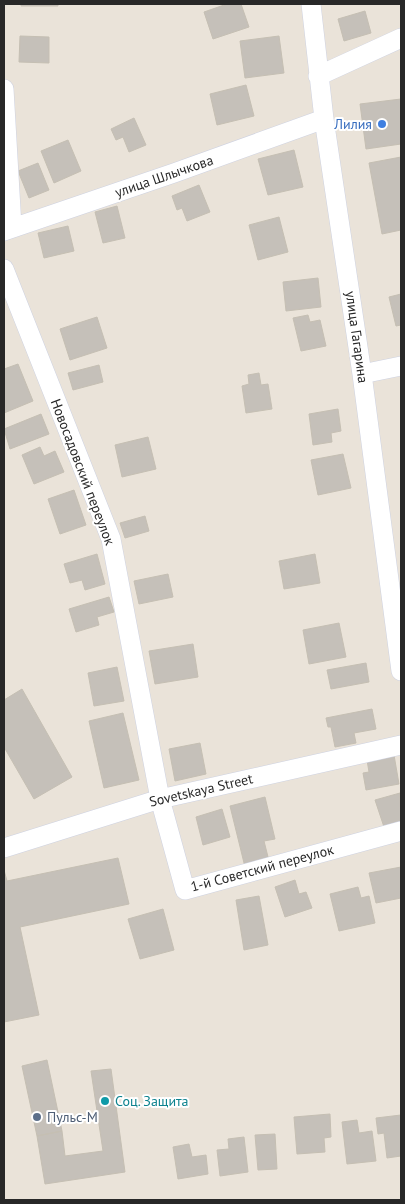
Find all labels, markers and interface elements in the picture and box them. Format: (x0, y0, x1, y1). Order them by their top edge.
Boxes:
place label: Лилия (333, 115, 372, 133)
marker: Лилия (376, 118, 388, 130)
street label: улица Шлычкова (112, 151, 216, 201)
street label: улица Гагарина (342, 290, 372, 384)
street label: Новосадовский переулок (47, 396, 119, 548)
street label: Sovetskaya Street (147, 769, 255, 811)
street label: 1-й Советский переулок (189, 840, 336, 896)
place label: Соц. Защита (115, 1092, 189, 1110)
marker: Соц. Защита (99, 1095, 111, 1107)
place label: Пульс-М (47, 1108, 98, 1126)
marker: Пульс-М (31, 1111, 43, 1123)

